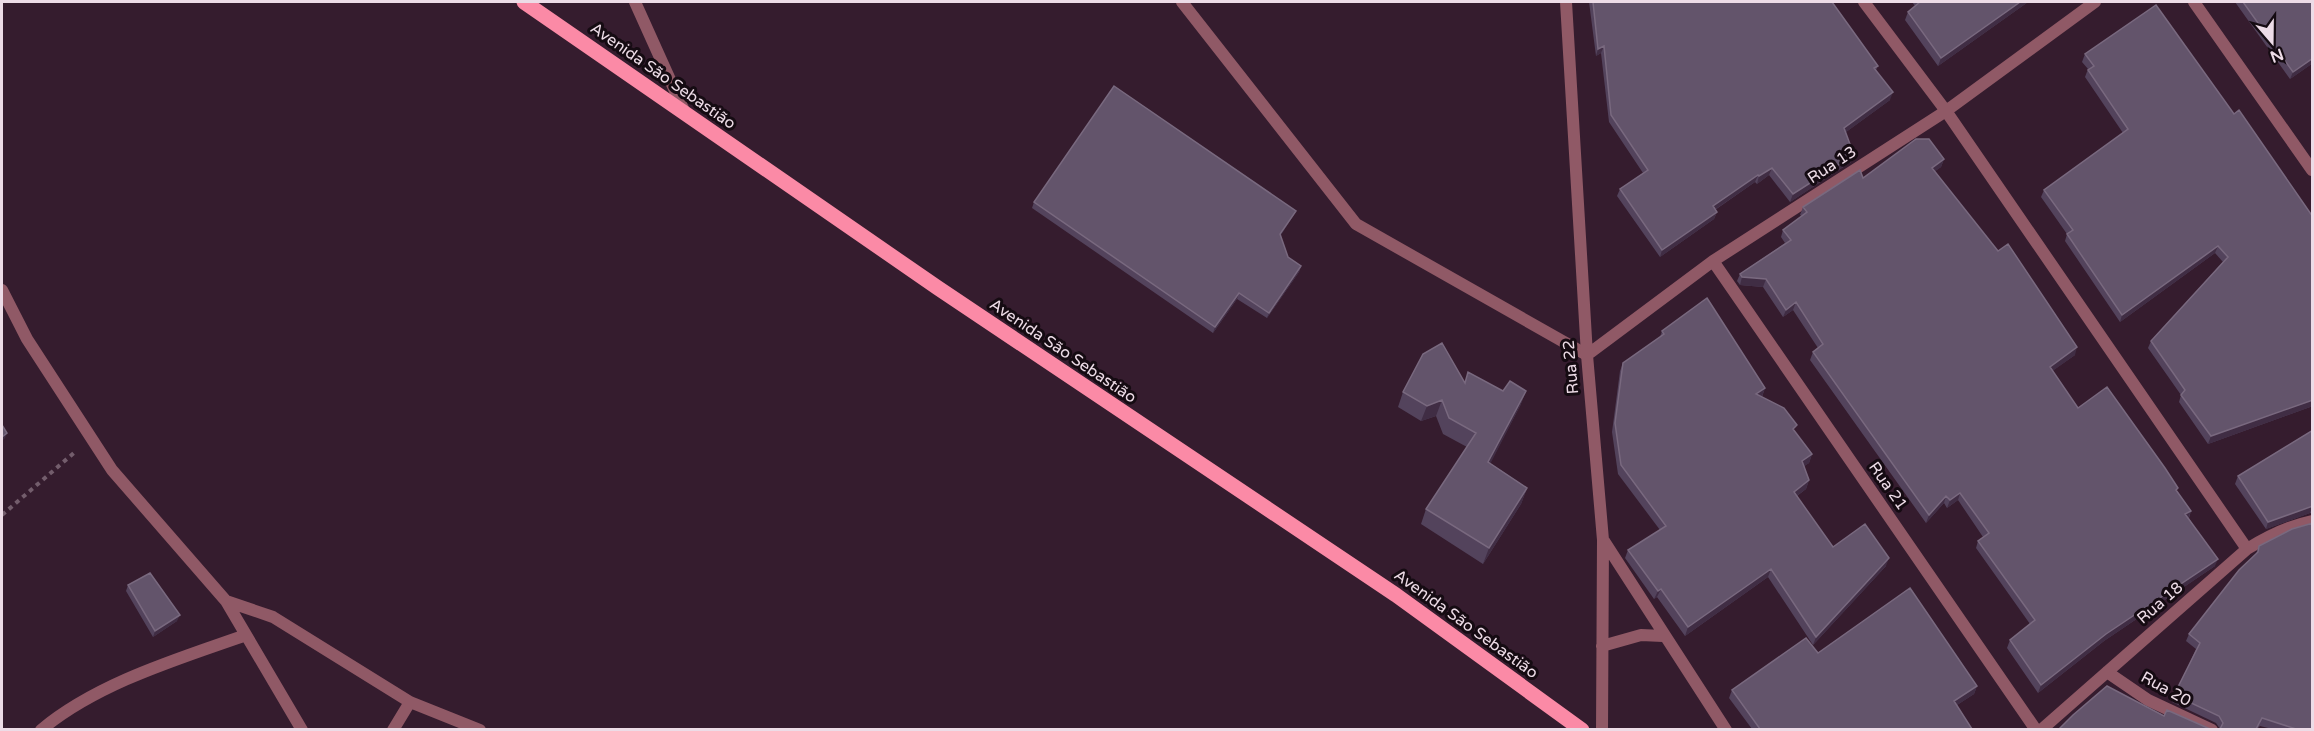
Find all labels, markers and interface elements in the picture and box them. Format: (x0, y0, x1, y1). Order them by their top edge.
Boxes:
north arrow (2242, 12, 2302, 72)
street label: Avenida São Sebastião (586, 18, 740, 134)
text: N (2267, 44, 2286, 67)
street label: Rua 13 (1804, 142, 1860, 188)
street label: Avenida São Sebastião (986, 294, 1140, 408)
street label: Rua 22 (1559, 339, 1583, 395)
street label: Rua 21 (1864, 458, 1912, 514)
street label: Avenida São Sebastião (1390, 565, 1542, 683)
street label: Rua 18 (2133, 578, 2187, 628)
street label: Rua 20 (2137, 667, 2195, 711)

